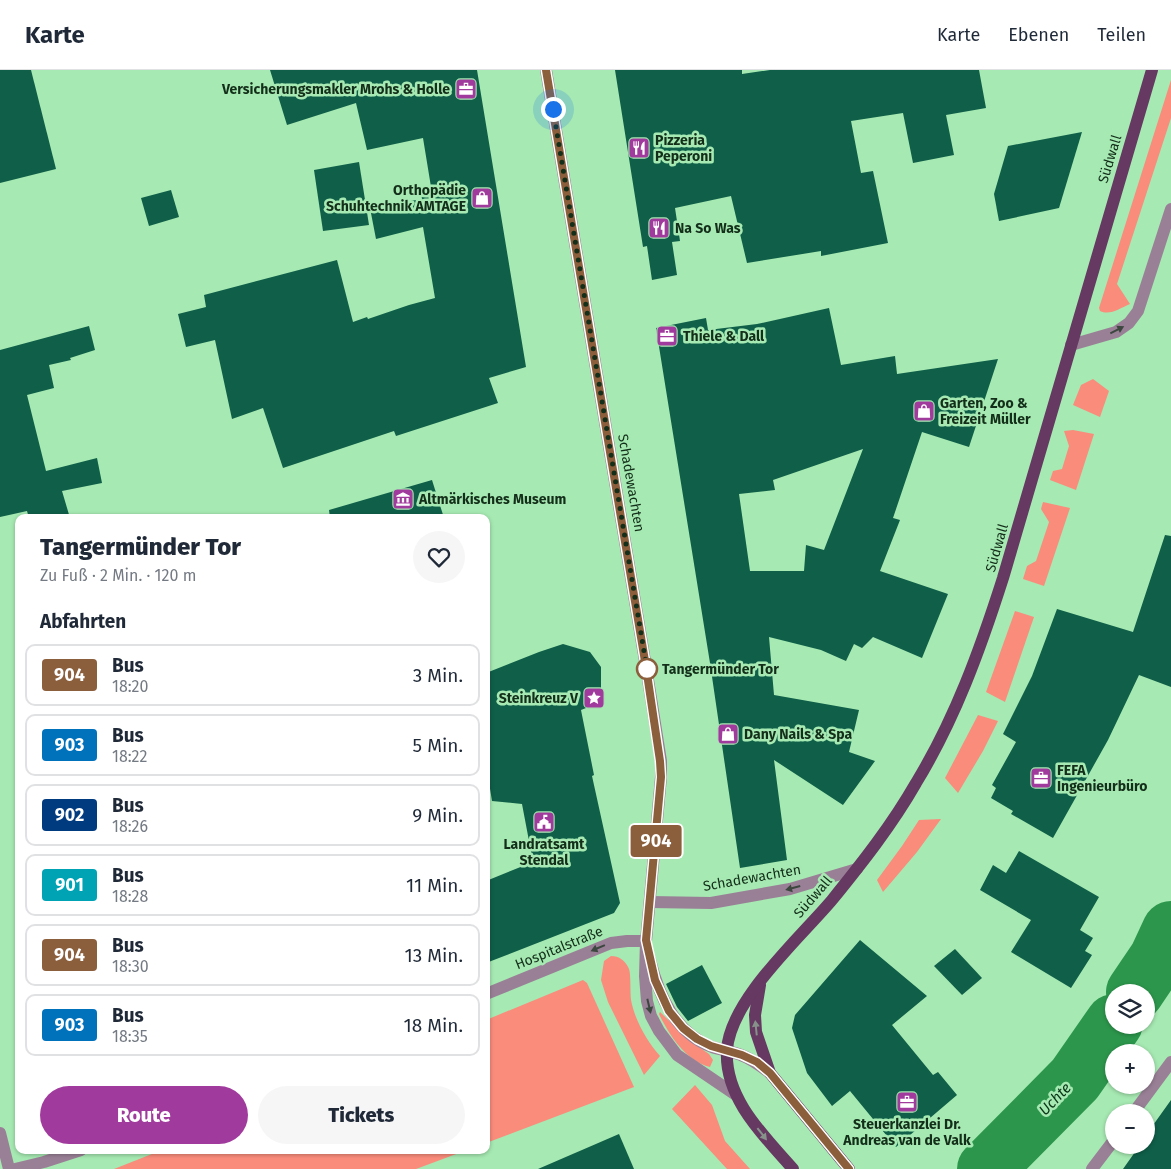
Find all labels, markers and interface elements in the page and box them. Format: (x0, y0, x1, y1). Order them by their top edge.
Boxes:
text: Karte (25, 21, 85, 49)
text: Karte (937, 24, 980, 46)
text: Ebenen (1008, 24, 1069, 46)
text: Teilen (1097, 24, 1146, 46)
office icon: Versicherungsmakler Mrohs & Holle (454, 77, 478, 101)
place label: Versicherungsmakler Mrohs & Holle (221, 81, 450, 98)
your location (541, 97, 566, 122)
place label: Pizzeria Peperoni (655, 132, 712, 165)
street label: Südwall (1095, 133, 1125, 185)
restaurant icon: Pizzeria Peperoni (627, 136, 651, 160)
place label: Orthopädie Schuhtechnik AMTAGE (326, 182, 466, 215)
shop icon: Orthopädie Schuhtechnik AMTAGE (470, 186, 494, 210)
restaurant icon: Na So Was (647, 216, 671, 240)
place label: Na So Was (675, 220, 741, 237)
office icon: Thiele & Dall (655, 324, 679, 348)
one-way arrow (1110, 326, 1124, 334)
place label: Thiele & Dall (683, 328, 765, 345)
place label: Garten, Zoo & Freizeit Müller (940, 395, 1031, 428)
shop icon: Garten, Zoo & Freizeit Müller (912, 399, 936, 423)
street label: Schadewachten (614, 433, 648, 533)
museum icon: Altmärkisches Museum (391, 487, 415, 511)
place label: Altmärkisches Museum (418, 491, 566, 508)
street label: Südwall (982, 522, 1012, 574)
button: heart (413, 531, 465, 583)
text: Tangermünder Tor (40, 533, 241, 561)
text: Zu Fuß · 2 Min. · 120 m (40, 566, 196, 585)
text: Abfahrten (40, 610, 126, 633)
text: Bus (112, 654, 144, 677)
marker: Tangermünder Tor (636, 658, 658, 680)
place label: Tangermünder Tor (662, 661, 779, 678)
text: 904 (54, 664, 85, 686)
text: 3 Min. (413, 664, 463, 687)
text: 18:20 (112, 677, 148, 696)
place icon: Steinkreuz V (582, 686, 606, 710)
place label: Steinkreuz V (499, 690, 579, 707)
shop icon: Dany Nails & Spa (716, 722, 740, 746)
text: Bus (112, 724, 144, 747)
place label: Dany Nails & Spa (744, 726, 853, 743)
text: 903 (55, 734, 84, 756)
text: 5 Min. (413, 734, 463, 757)
text: 18:22 (112, 747, 147, 766)
place label: FEFA Ingenieurbüro (1057, 762, 1147, 795)
office icon: FEFA Ingenieurbüro (1029, 766, 1053, 790)
text: Bus (112, 794, 144, 817)
text: 902 (55, 804, 84, 826)
text: 9 Min. (412, 804, 463, 827)
public building icon: Landratsamt Stendal (532, 810, 556, 834)
text: 18:26 (112, 817, 148, 836)
line badge: 904 (627, 825, 685, 857)
text: 904 (641, 830, 671, 852)
place label: Landratsamt Stendal (504, 836, 585, 869)
street label: Schadewachten (702, 861, 802, 895)
text: Bus (112, 864, 144, 887)
street label: Südwall (790, 873, 836, 921)
text: 901 (55, 874, 84, 896)
text: 11 Min. (406, 874, 463, 897)
one-way arrow (786, 884, 801, 892)
text: 18:28 (112, 887, 148, 906)
street label: Hospitalstraße (513, 923, 605, 973)
text: Bus (112, 934, 144, 957)
text: 904 (54, 944, 85, 966)
text: 13 Min. (404, 944, 463, 967)
one-way arrow (591, 945, 605, 953)
text: 18:30 (112, 957, 149, 976)
map controls (1105, 984, 1155, 1154)
button: layers (1105, 984, 1155, 1034)
one-way arrow (645, 999, 653, 1014)
text: Bus (112, 1004, 144, 1027)
text: 903 (55, 1014, 84, 1036)
text: 18 Min. (403, 1014, 463, 1037)
one-way arrow (752, 1019, 760, 1035)
text: 18:35 (112, 1027, 148, 1046)
button: + (1105, 1044, 1155, 1094)
water label: Uchte (1035, 1079, 1075, 1119)
button: Route (40, 1086, 248, 1144)
button: Tickets (258, 1086, 465, 1144)
office icon: Steuerkanzlei Dr. Andreas van de Valk (895, 1090, 919, 1114)
button: − (1105, 1104, 1155, 1154)
place label: Steuerkanzlei Dr. Andreas van de Valk (842, 1116, 971, 1149)
one-way arrow (757, 1127, 768, 1140)

